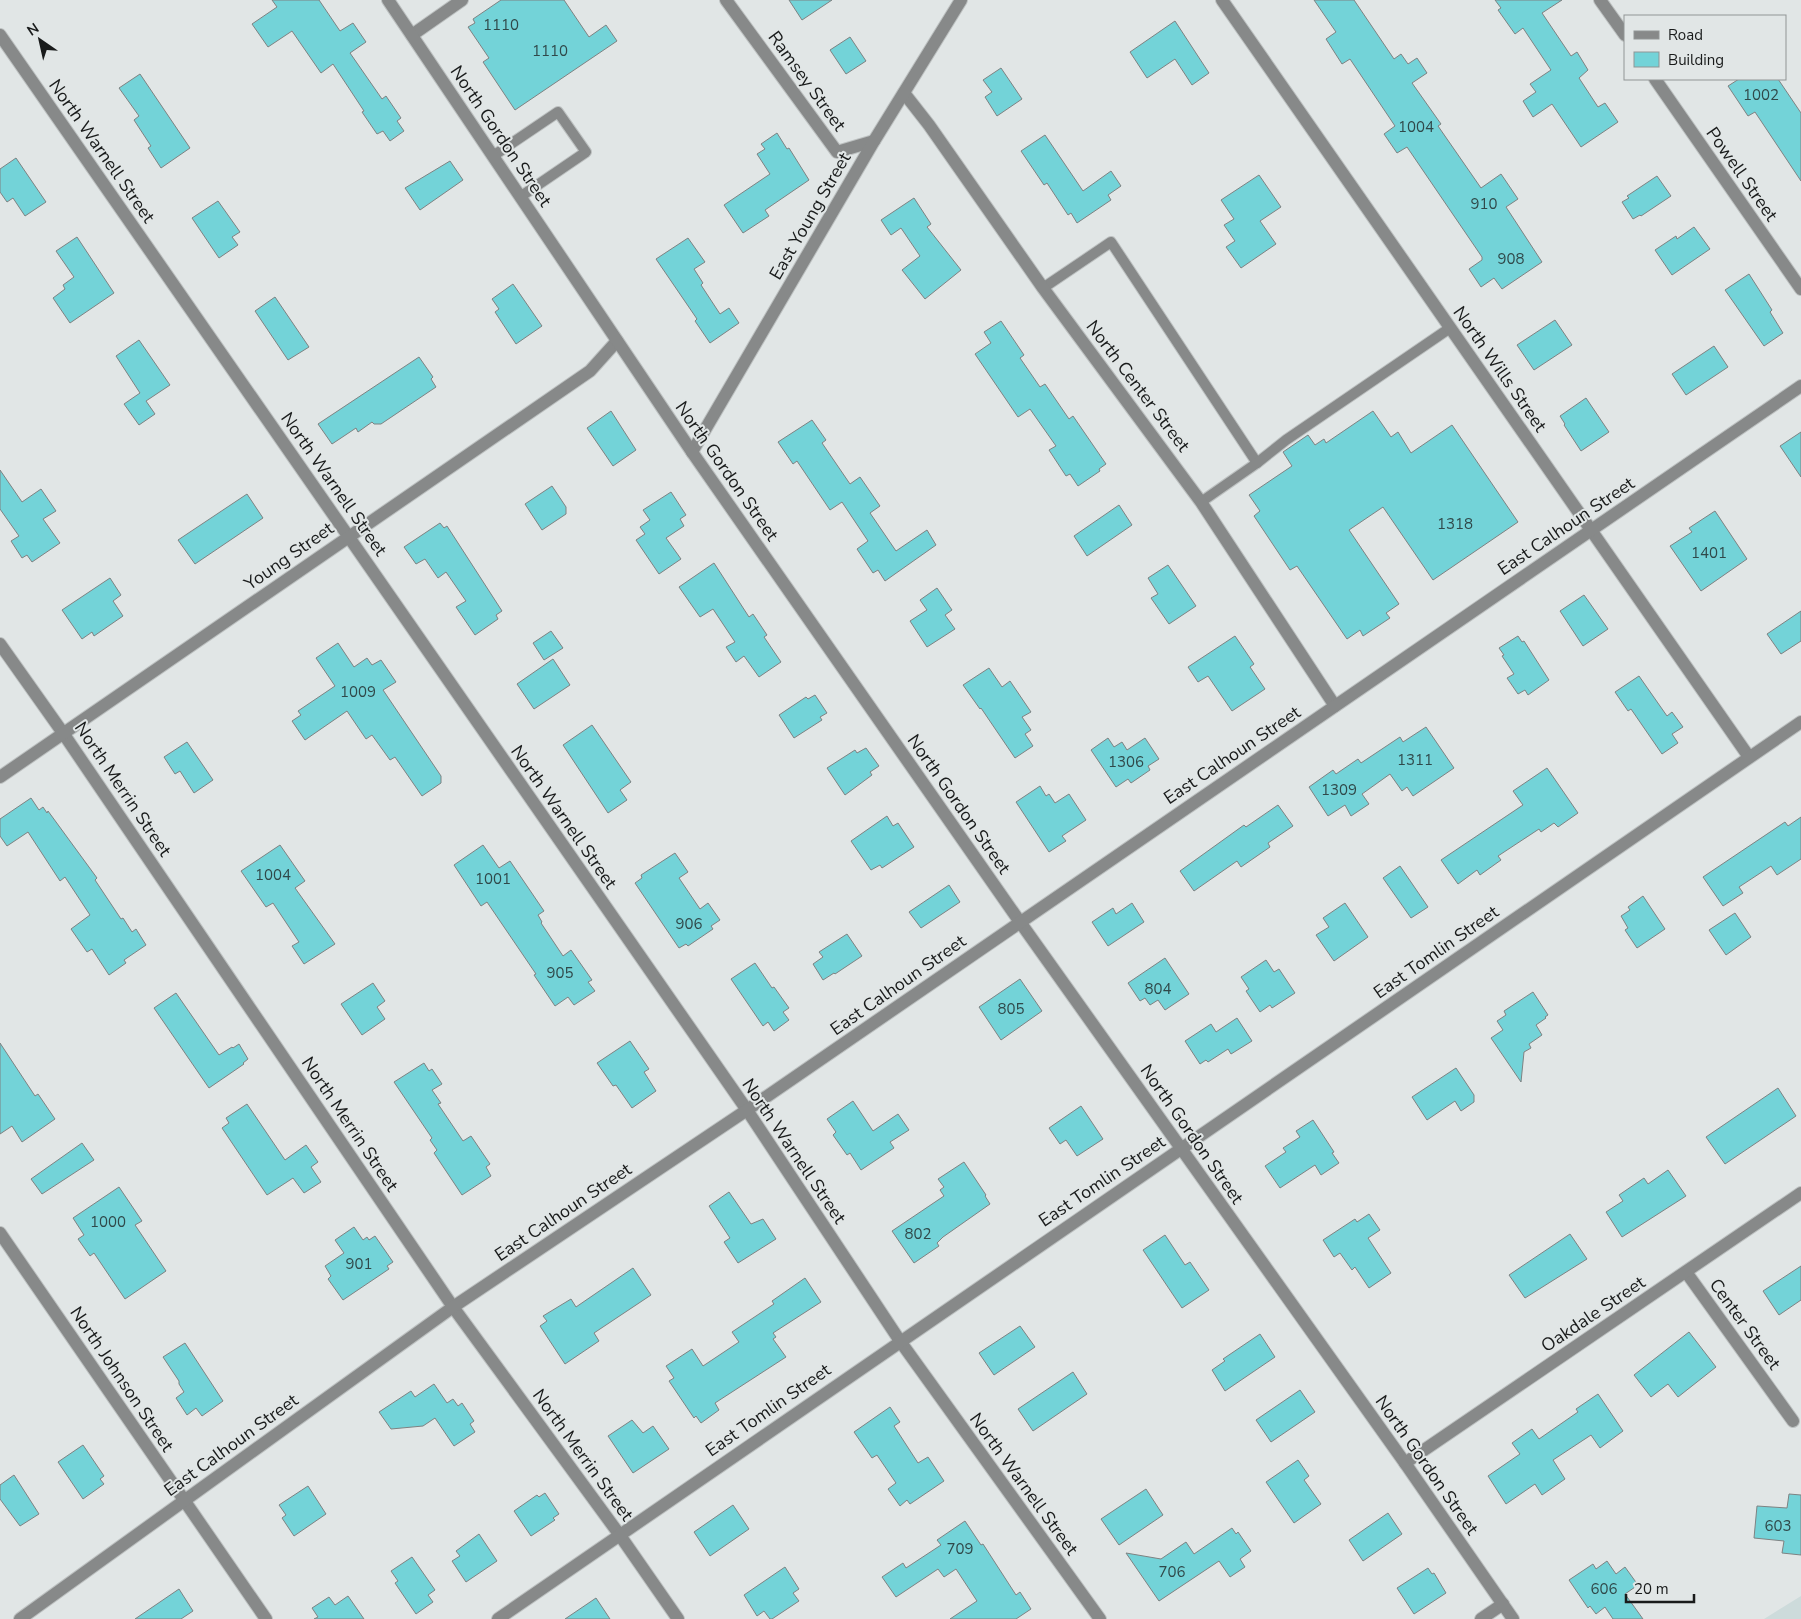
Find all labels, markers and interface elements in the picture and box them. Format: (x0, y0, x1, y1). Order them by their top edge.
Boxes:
north arrow (15, 15, 65, 65)
house number: 1110 (483, 15, 519, 35)
legend (1624, 15, 1786, 80)
text: N (23, 19, 43, 40)
text: Road (1668, 25, 1703, 45)
street label: Ramsey Street (763, 26, 852, 136)
house number: 1110 (532, 41, 568, 61)
text: Building (1668, 50, 1724, 70)
street label: North Gordon Street (445, 61, 558, 212)
street label: North Warnell Street (43, 74, 161, 228)
house number: 1002 (1743, 85, 1779, 105)
house number: 1004 (1398, 117, 1434, 137)
street label: Powell Street (1701, 122, 1784, 226)
street label: East Young Street (764, 147, 857, 284)
house number: 910 (1470, 194, 1498, 214)
house number: 908 (1497, 249, 1525, 269)
street label: North Wills Street (1448, 301, 1553, 437)
street label: North Center Street (1081, 315, 1196, 457)
street label: North Gordon Street (670, 396, 785, 546)
street label: North Warnell Street (275, 407, 393, 561)
street label: East Calhoun Street (1493, 471, 1640, 581)
house number: 1318 (1437, 514, 1473, 534)
street label: Young Street (239, 516, 339, 596)
house number: 1401 (1691, 543, 1727, 563)
house number: 1009 (340, 682, 376, 702)
street label: East Calhoun Street (1159, 700, 1306, 810)
street label: North Merrin Street (69, 717, 177, 862)
street label: North Gordon Street (902, 729, 1017, 879)
street label: North Warnell Street (505, 740, 623, 894)
house number: 1311 (1397, 750, 1433, 770)
house number: 1306 (1108, 752, 1144, 772)
house number: 1309 (1321, 780, 1357, 800)
house number: 1004 (255, 865, 291, 885)
house number: 1001 (475, 869, 511, 889)
street label: East Tomlin Street (1369, 899, 1504, 1004)
house number: 906 (675, 914, 703, 934)
street label: East Calhoun Street (825, 929, 971, 1041)
house number: 905 (546, 963, 574, 983)
house number: 804 (1144, 979, 1172, 999)
house number: 805 (997, 999, 1025, 1019)
street label: North Merrin Street (296, 1052, 404, 1197)
street label: North Gordon Street (1135, 1059, 1250, 1209)
street label: North Warnell Street (736, 1074, 852, 1229)
street label: East Tomlin Street (1034, 1129, 1171, 1232)
street label: East Calhoun Street (490, 1157, 637, 1267)
house number: 1000 (90, 1212, 126, 1232)
house number: 802 (904, 1224, 932, 1244)
house number: 901 (345, 1254, 373, 1274)
street label: Oakdale Street (1536, 1270, 1650, 1358)
street label: Center Street (1704, 1274, 1787, 1375)
street label: North Johnson Street (64, 1302, 180, 1457)
street label: East Tomlin Street (701, 1357, 836, 1462)
street label: North Merrin Street (527, 1384, 639, 1526)
street label: East Calhoun Street (159, 1388, 303, 1502)
street label: North Gordon Street (1370, 1390, 1485, 1540)
street label: North Warnell Street (964, 1408, 1084, 1561)
house number: 603 (1764, 1516, 1792, 1536)
house number: 709 (946, 1539, 974, 1559)
house number: 706 (1158, 1562, 1186, 1582)
scale bar (1626, 1572, 1694, 1604)
house number: 606 (1590, 1579, 1618, 1599)
text: 20 m (1634, 1579, 1669, 1599)

